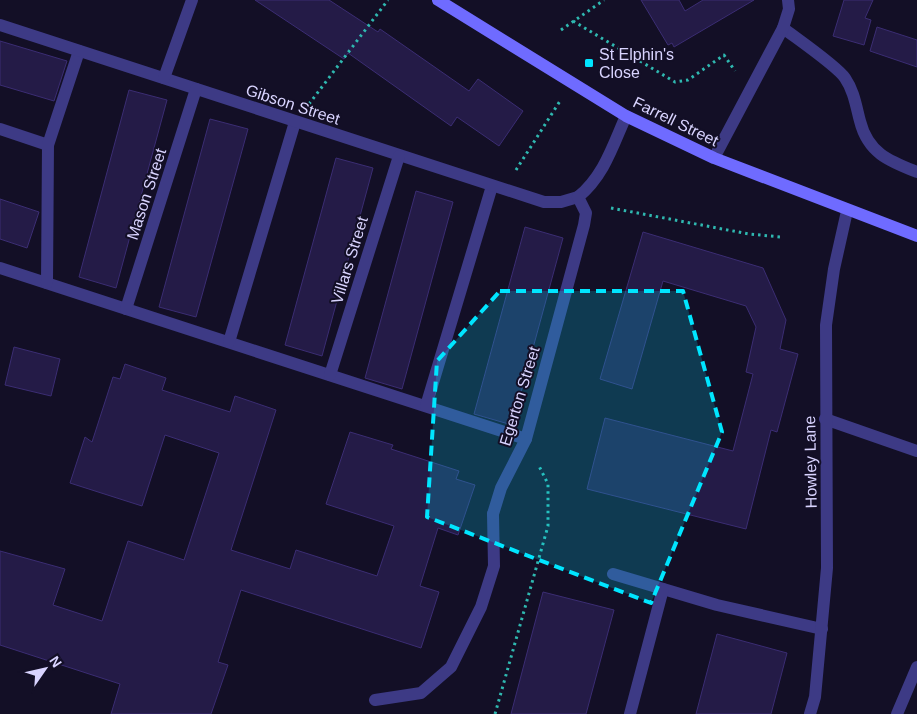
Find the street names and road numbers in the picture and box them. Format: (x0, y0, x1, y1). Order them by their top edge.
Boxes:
street label: Gibson Street (244, 81, 343, 128)
street label: Farrell Street (630, 94, 722, 150)
street label: Mason Street (124, 146, 169, 242)
street label: Villars Street (328, 214, 371, 306)
street label: Egerton Street (496, 344, 543, 448)
street label: Howley Lane (801, 415, 820, 508)

